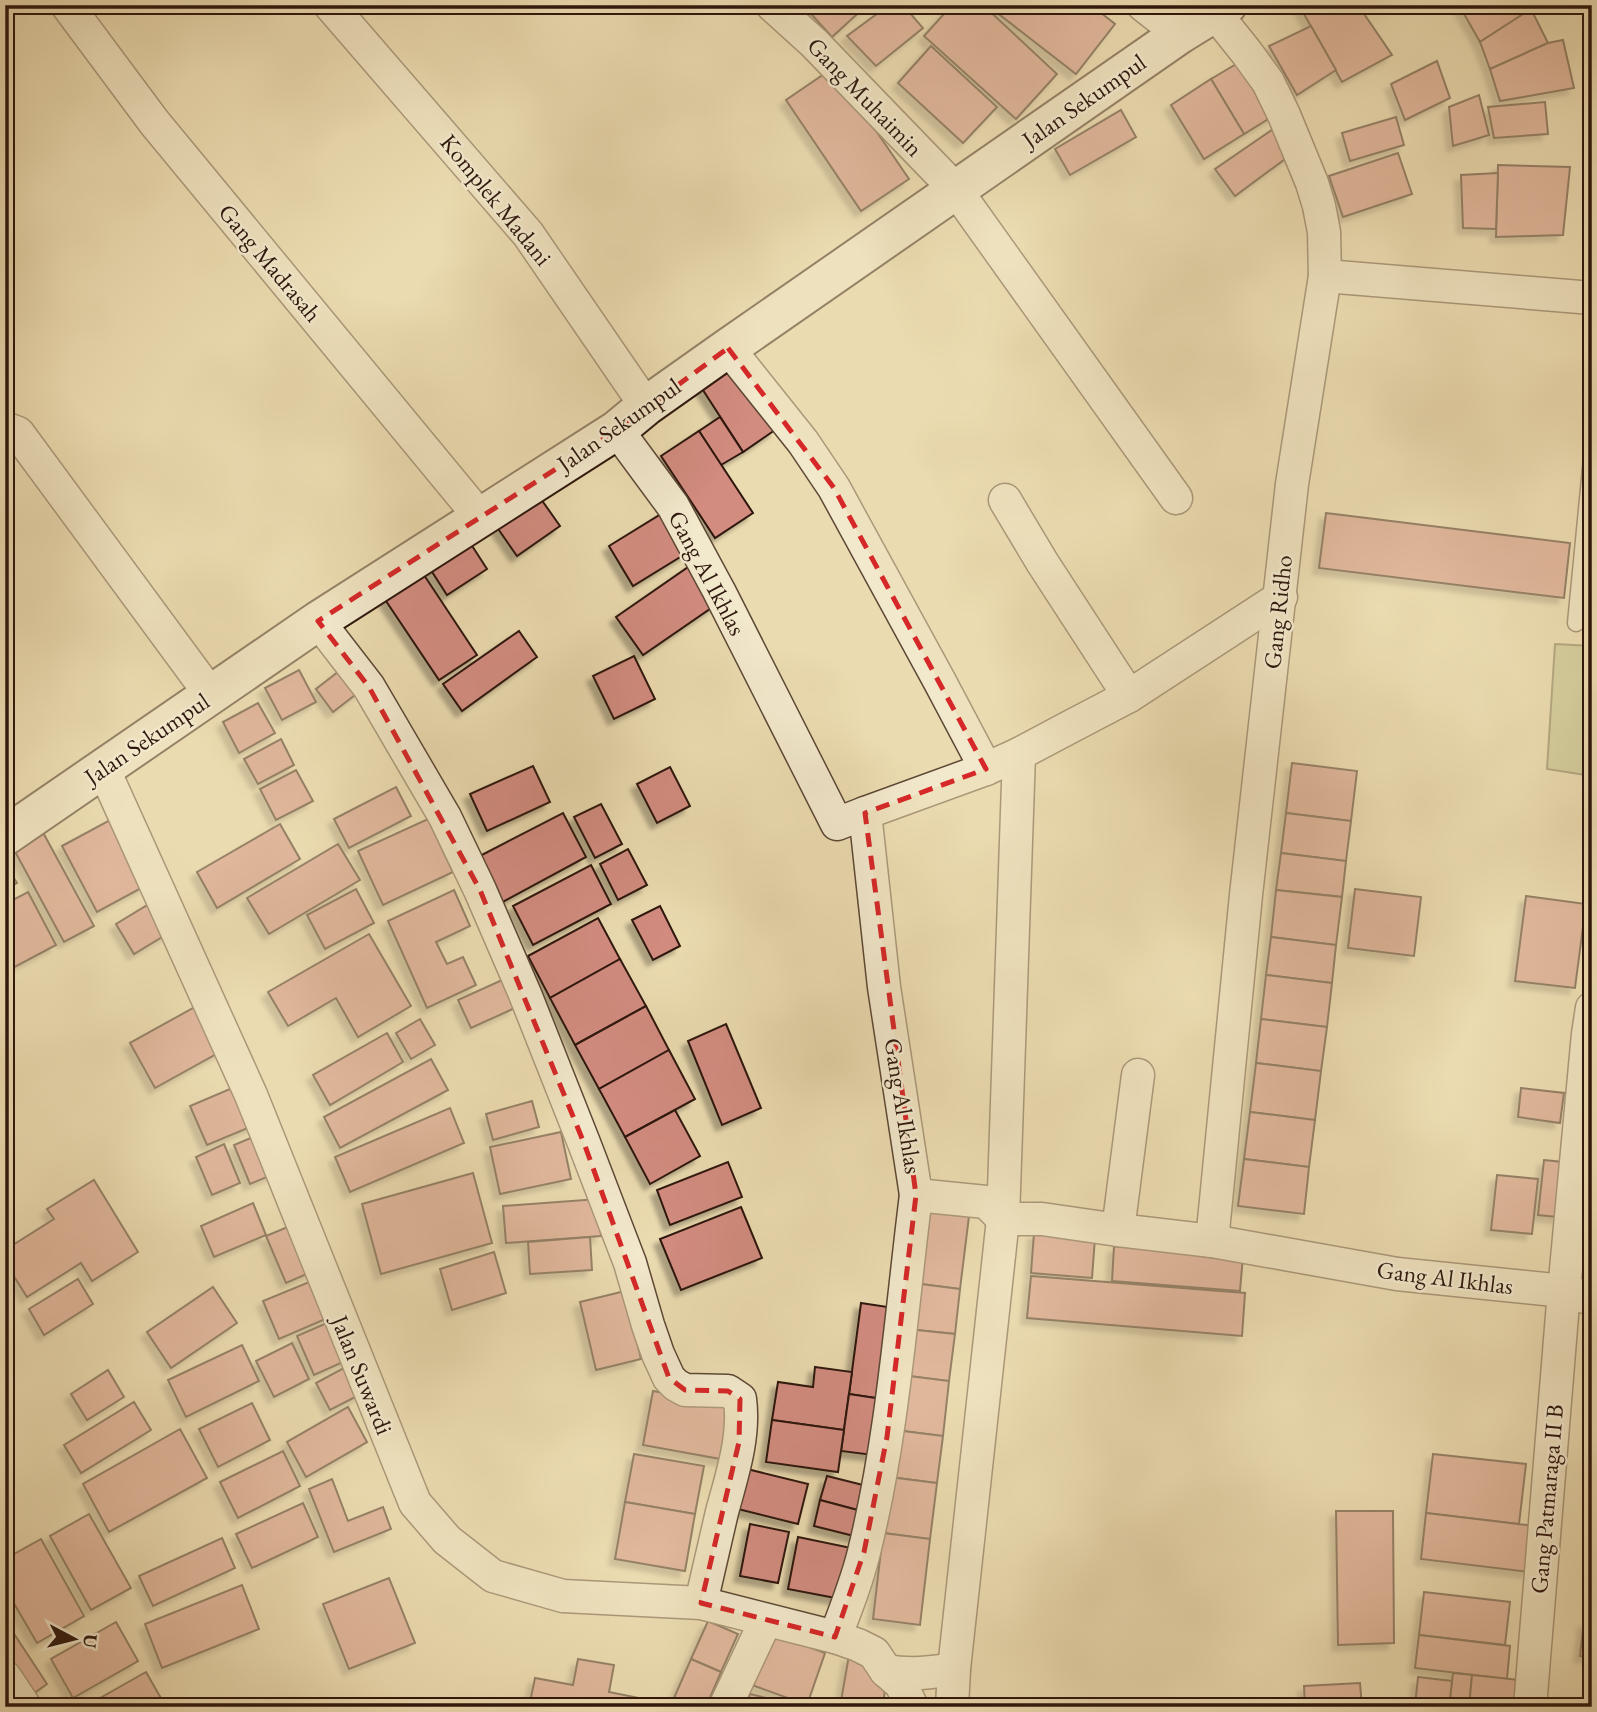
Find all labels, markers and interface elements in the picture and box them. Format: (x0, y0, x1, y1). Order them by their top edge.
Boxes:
street label: Gang Muhaimin (801, 30, 930, 163)
street label: Jalan Sekumpul (1014, 46, 1152, 156)
street label: Komplek Madani (434, 127, 559, 272)
street label: Gang Madrasah (212, 197, 329, 328)
street label: Jalan Sekumpul (549, 370, 687, 480)
street label: Gang Al Ikhlas (662, 505, 753, 641)
street label: Gang Ridho (1256, 553, 1299, 670)
street label: Jalan Sekumpul (76, 685, 215, 793)
street label: Gang Al Ikhlas (877, 1036, 930, 1176)
street label: Gang Al Ikhlas (1375, 1254, 1515, 1301)
street label: Jalan Suwardi (324, 1309, 400, 1439)
street label: Gang Patmaraga II B (1523, 1403, 1570, 1595)
north arrow (38, 1604, 108, 1674)
text: U (77, 1632, 104, 1650)

